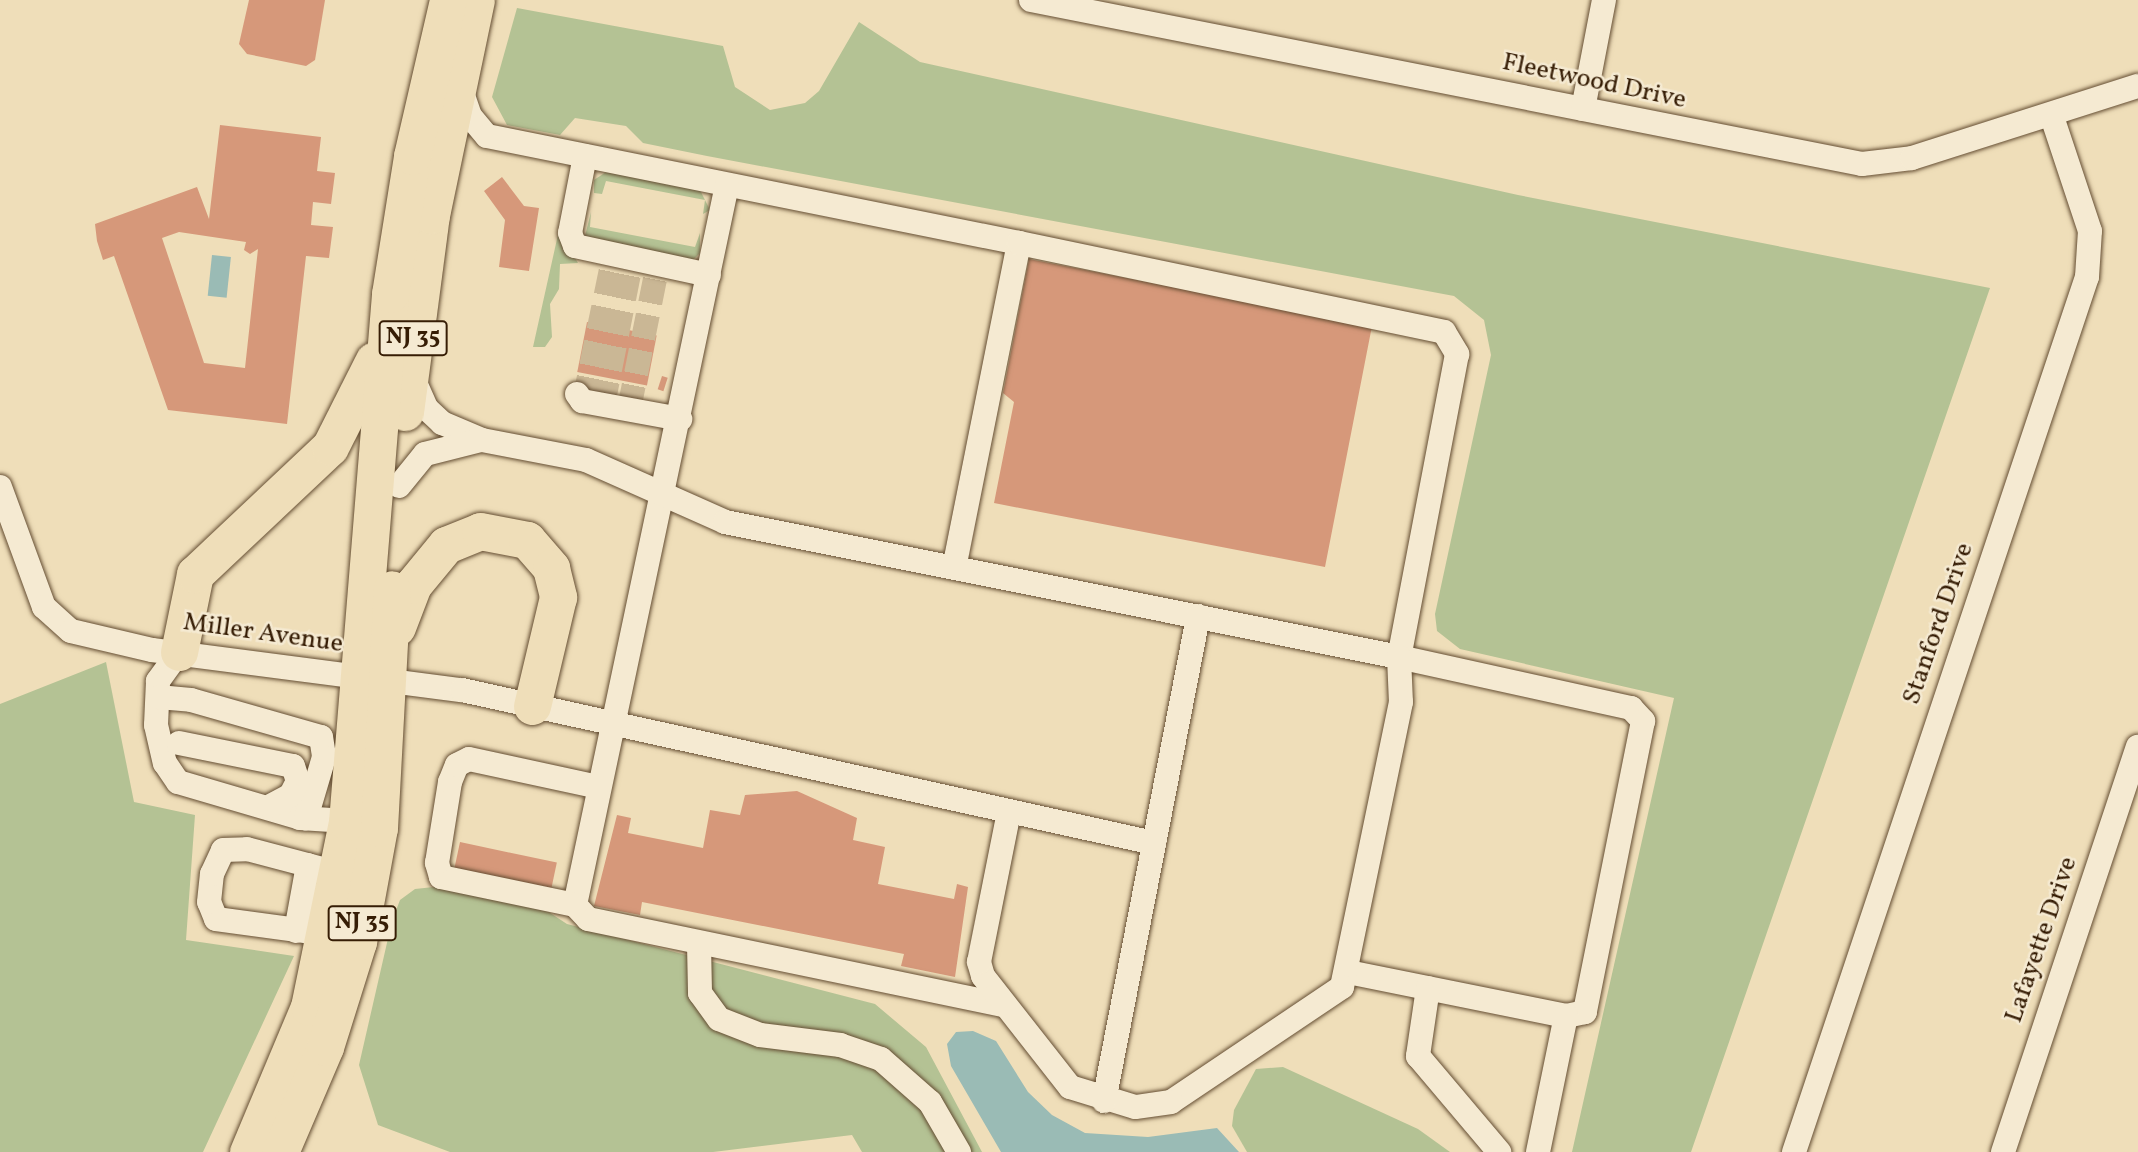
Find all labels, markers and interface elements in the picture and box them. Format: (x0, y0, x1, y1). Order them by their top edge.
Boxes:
street label: Fleetwood Drive (1499, 47, 1689, 117)
road number: NJ 35 (378, 318, 448, 358)
street label: Stanford Drive (1897, 539, 1981, 709)
street label: Miller Avenue (181, 607, 345, 661)
street label: Lafayette Drive (1999, 853, 2085, 1027)
road number: NJ 35 (327, 903, 397, 944)

